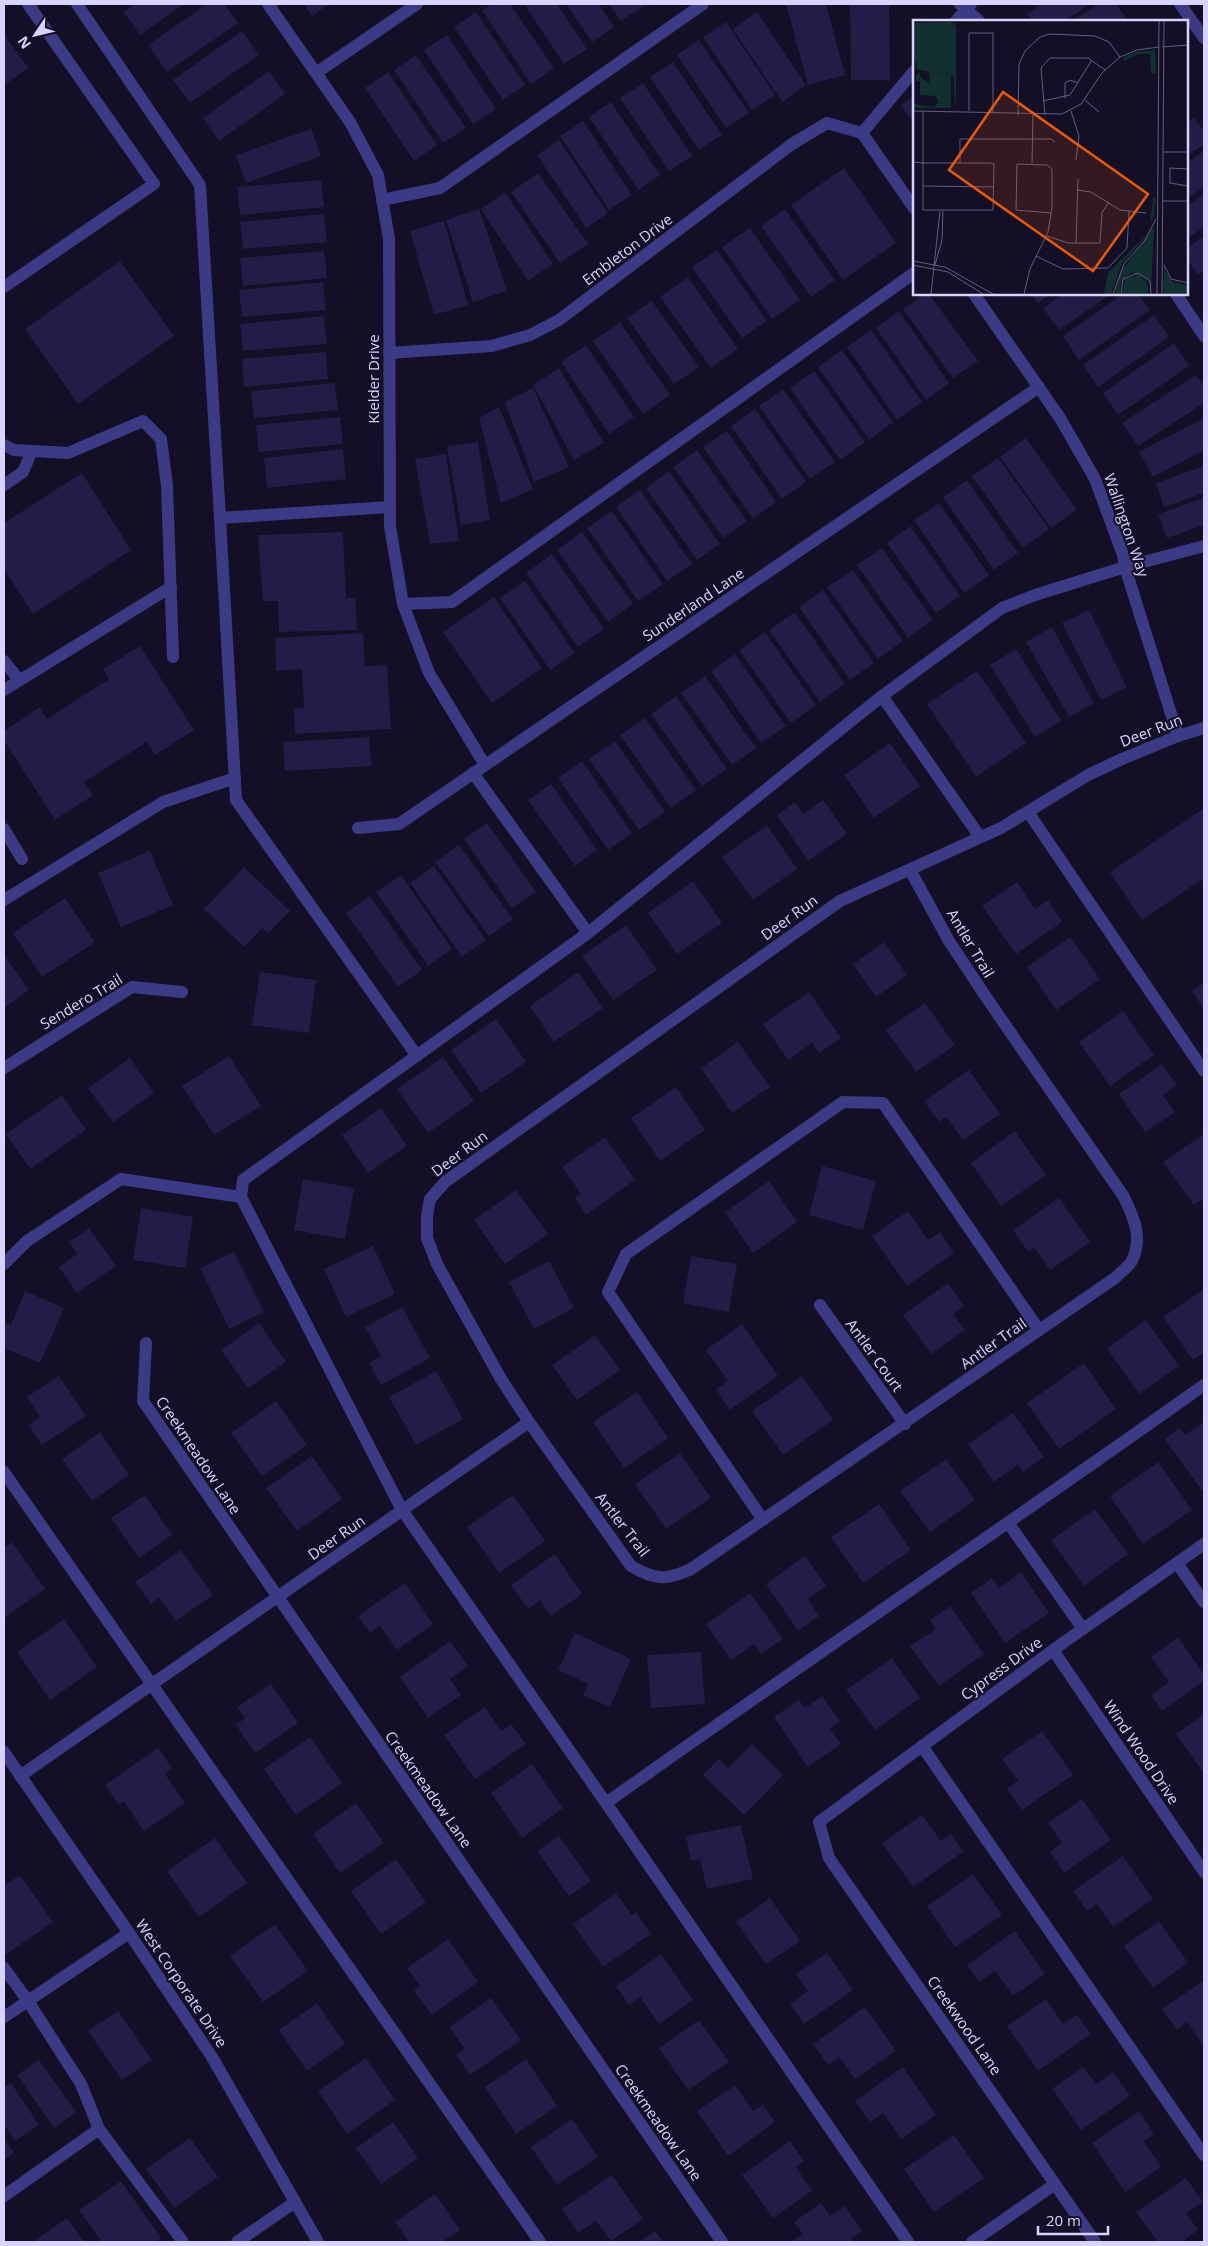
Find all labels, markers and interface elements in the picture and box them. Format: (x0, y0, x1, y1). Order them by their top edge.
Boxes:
north arrow (10, 10, 60, 60)
inset map (913, 20, 1188, 295)
text: N (13, 33, 35, 53)
street label: Embleton Drive (578, 209, 676, 289)
street label: Kielder Drive (363, 334, 383, 424)
street label: Wallington Way (1100, 471, 1154, 580)
street label: Sunderland Lane (638, 563, 748, 645)
street label: Deer Run (1117, 709, 1185, 751)
street label: Deer Run (757, 890, 821, 944)
street label: Antler Trail (943, 905, 999, 981)
street label: Sendero Trail (36, 969, 126, 1033)
street label: Deer Run (427, 1125, 491, 1181)
street label: Antler Trail (956, 1313, 1030, 1373)
street label: Antler Court (842, 1315, 908, 1395)
street label: Creekmeadow Lane (152, 1392, 246, 1518)
street label: Antler Trail (592, 1488, 654, 1560)
street label: Deer Run (303, 1510, 369, 1564)
street label: Cypress Drive (956, 1632, 1046, 1704)
street label: Wind Wood Drive (1100, 1696, 1184, 1808)
street label: Creekmeadow Lane (381, 1727, 477, 1851)
street label: West Corporate Drive (132, 1915, 232, 2051)
street label: Creekwood Lane (923, 1971, 1007, 2079)
street label: Creekmeadow Lane (611, 2060, 707, 2184)
scale bar (1038, 2204, 1108, 2236)
text: 20 m (1046, 2210, 1081, 2230)

